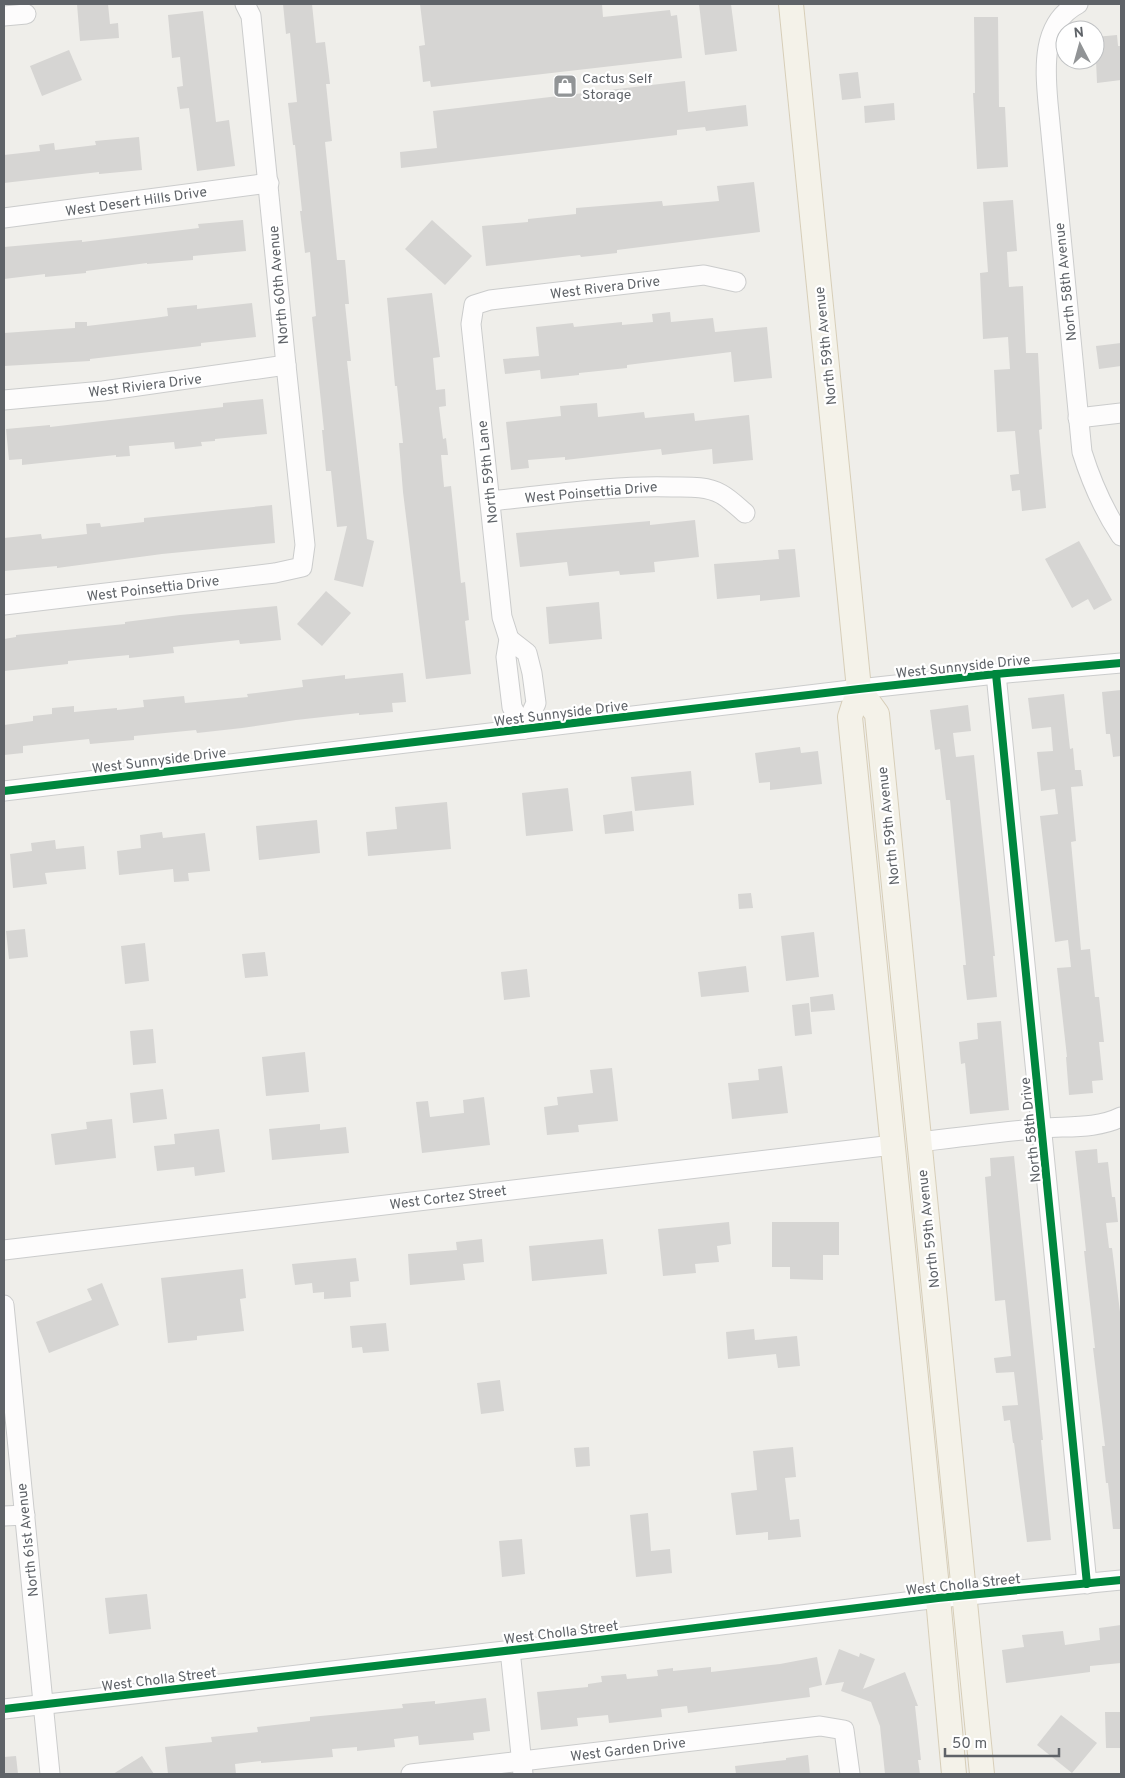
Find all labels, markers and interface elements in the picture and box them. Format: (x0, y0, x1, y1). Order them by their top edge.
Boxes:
north arrow (1055, 20, 1105, 70)
text: N (1073, 25, 1085, 43)
place label: Cactus Self Storage (582, 71, 653, 104)
shop icon: Cactus Self Storage (552, 73, 578, 99)
street label: West Desert Hills Drive (64, 184, 208, 221)
street label: North 58th Avenue (1052, 222, 1081, 342)
street label: North 60th Avenue (266, 225, 293, 345)
street label: West Rivera Drive (549, 273, 661, 304)
street label: North 59th Avenue (812, 286, 841, 406)
street label: West Riviera Drive (88, 371, 203, 402)
street label: North 59th Lane (475, 419, 502, 524)
street label: West Poinsettia Drive (524, 479, 658, 508)
street label: West Poinsettia Drive (86, 573, 220, 606)
street label: West Sunnyside Drive (895, 652, 1031, 683)
street label: West Sunnyside Drive (493, 698, 629, 731)
street label: West Sunnyside Drive (91, 745, 227, 778)
street label: North 59th Avenue (875, 766, 904, 886)
street label: North 58th Drive (1018, 1076, 1045, 1183)
street label: North 59th Avenue (915, 1169, 944, 1289)
street label: West Cortez Street (389, 1183, 508, 1214)
street label: North 61st Avenue (14, 1482, 43, 1597)
street label: West Cholla Street (905, 1571, 1021, 1600)
street label: West Cholla Street (503, 1618, 619, 1649)
street label: West Cholla Street (101, 1665, 217, 1696)
scale bar (945, 1726, 1059, 1758)
street label: West Garden Drive (570, 1735, 687, 1766)
text: 50 m (952, 1735, 987, 1754)

